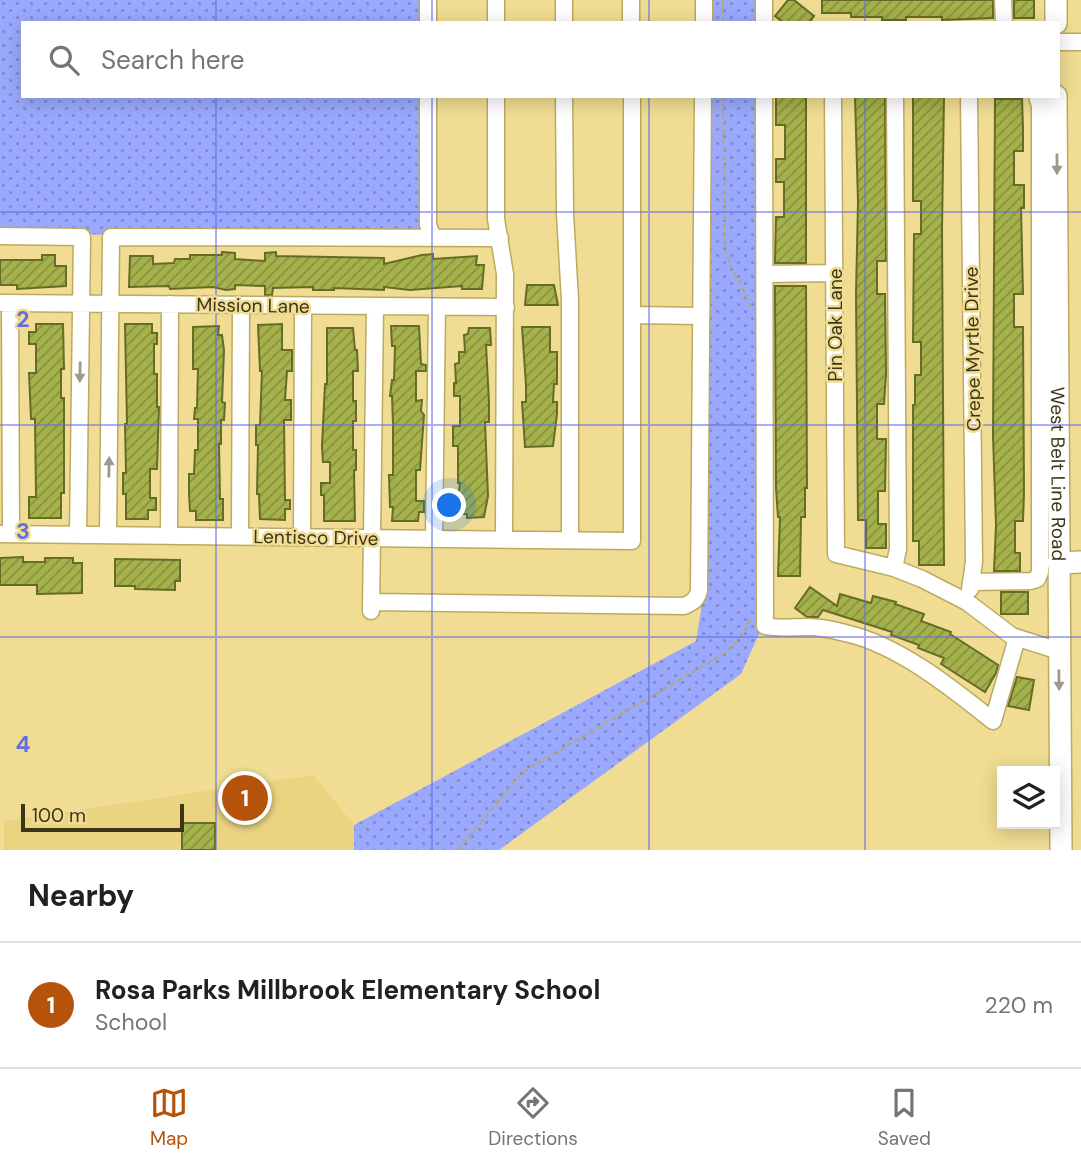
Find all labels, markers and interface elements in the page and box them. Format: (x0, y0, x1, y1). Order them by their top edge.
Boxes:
search box (21, 21, 1060, 98)
icon: search (45, 41, 83, 79)
text: Search here (101, 43, 244, 77)
one-way arrow (1051, 154, 1063, 176)
street label: Crepe Myrtle Drive (959, 266, 986, 432)
street label: Pin Oak Lane (823, 268, 848, 382)
street label: Mission Lane (196, 292, 310, 319)
text: 2 (16, 304, 30, 334)
one-way arrow (74, 361, 86, 383)
street label: West Belt Line Road (1045, 387, 1071, 561)
one-way arrow (103, 455, 114, 477)
your location (432, 488, 466, 522)
text: 3 (16, 516, 30, 546)
street label: Lentisco Drive (253, 524, 379, 551)
one-way arrow (1054, 669, 1065, 691)
text: 4 (16, 729, 31, 759)
map controls (997, 766, 1060, 829)
button: layers (997, 766, 1060, 829)
pin: 1 (222, 772, 268, 824)
scale bar (21, 801, 184, 833)
text: 100 m (32, 803, 86, 828)
text: Nearby (28, 876, 134, 915)
text: Rosa Parks Millbrook Elementary School (95, 973, 600, 1007)
text: 1 (47, 990, 55, 1020)
text: 220 m (984, 990, 1053, 1020)
text: School (95, 1007, 167, 1037)
tab: Map (150, 1084, 188, 1151)
tab: Directions (488, 1084, 578, 1151)
tab: Saved (878, 1084, 931, 1151)

